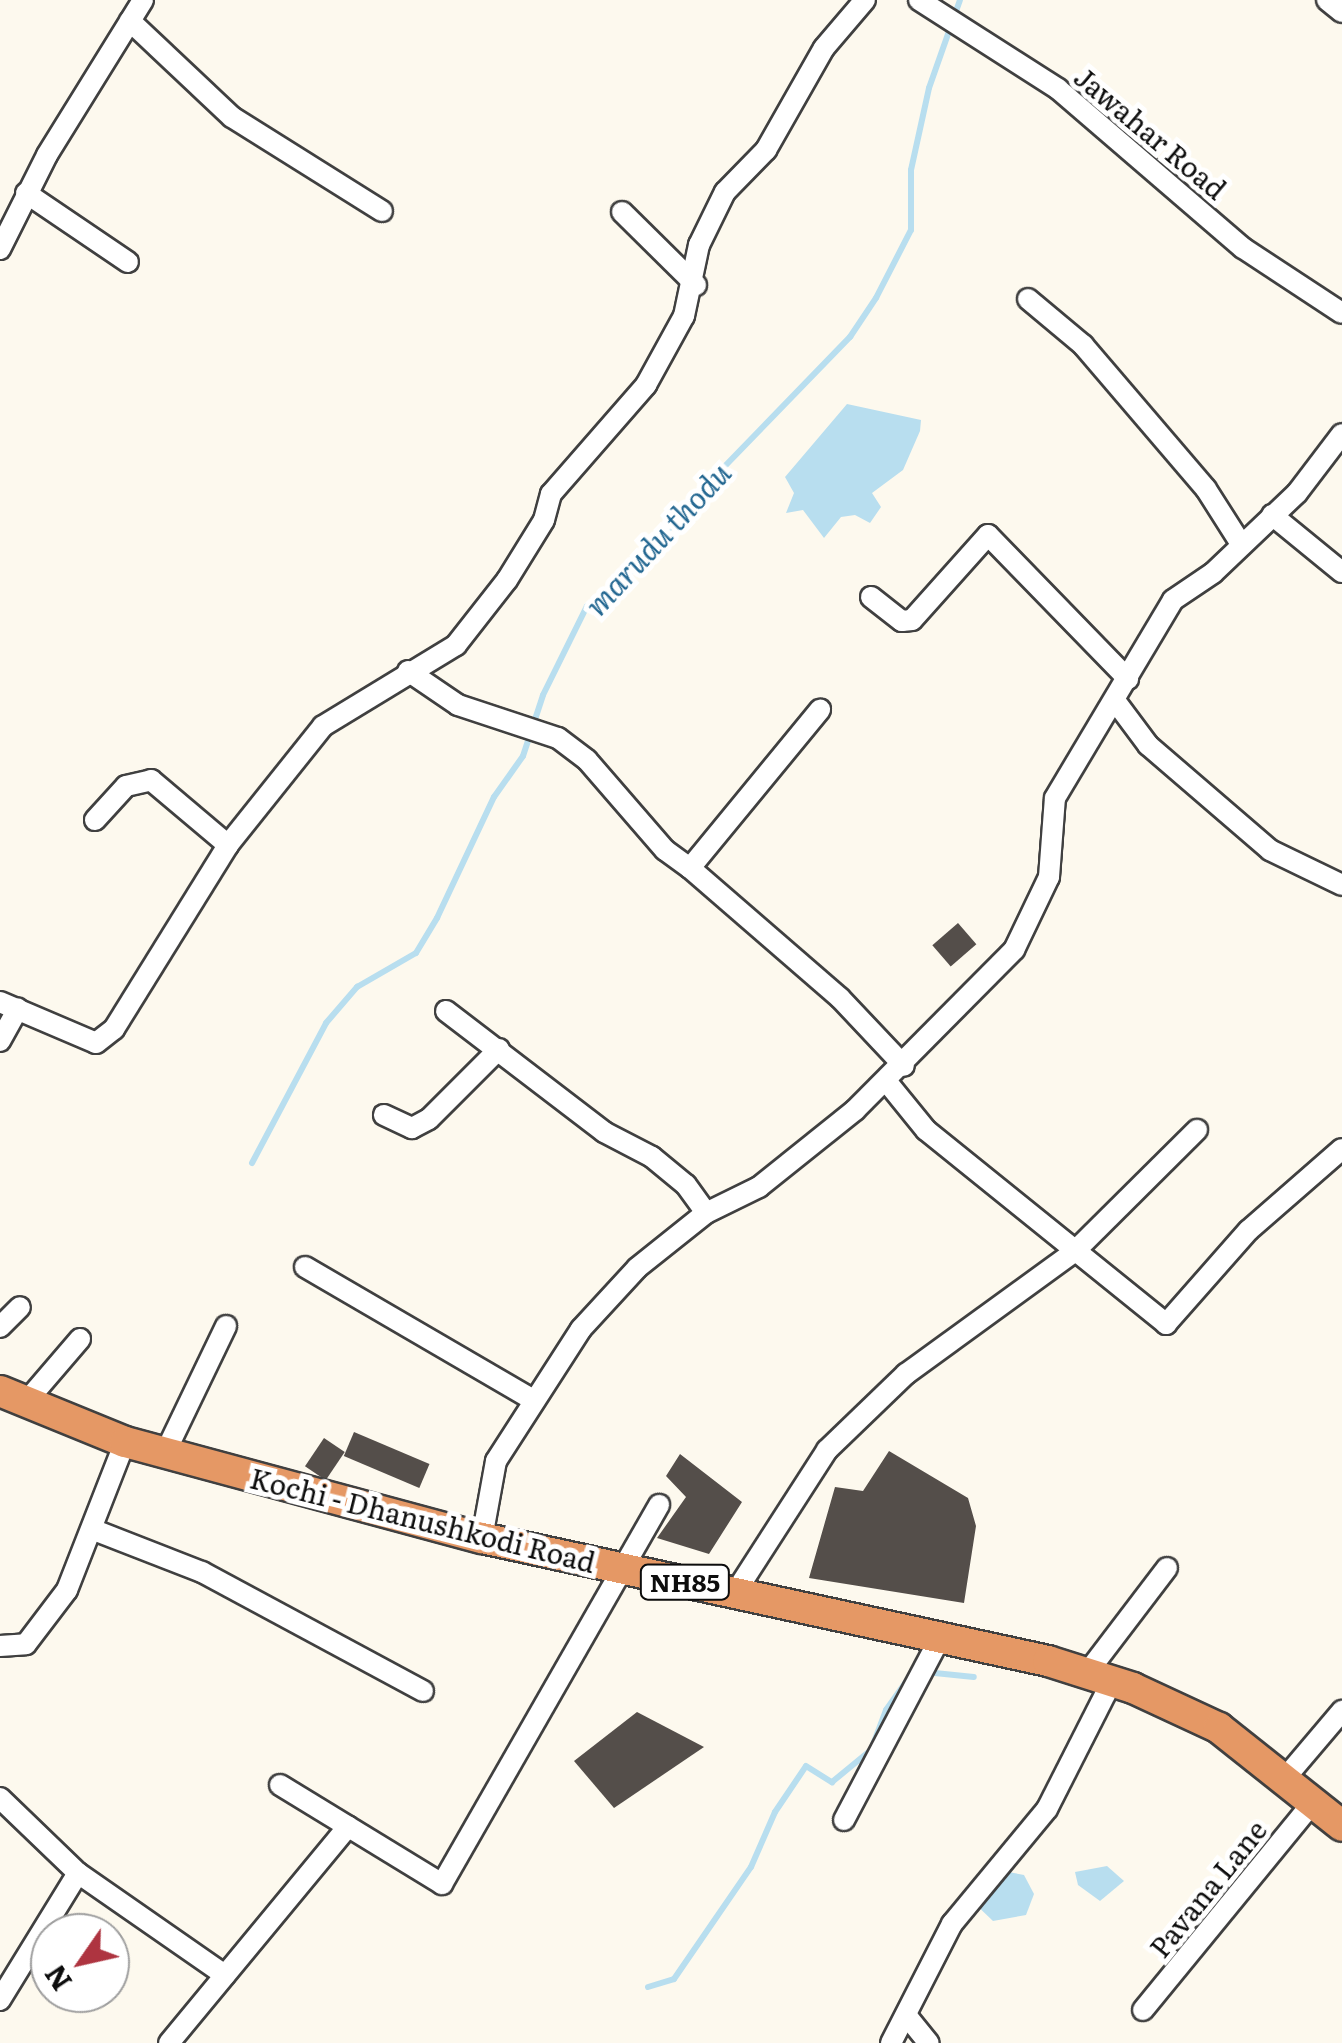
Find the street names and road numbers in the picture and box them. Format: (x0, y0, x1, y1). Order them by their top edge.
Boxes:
street label: Jawahar Road (1068, 59, 1234, 205)
street label: Kochi - Dhanushkodi Road (247, 1460, 599, 1578)
road number: NH85 (638, 1562, 732, 1602)
street label: Pavana Lane (1142, 1813, 1272, 1963)

